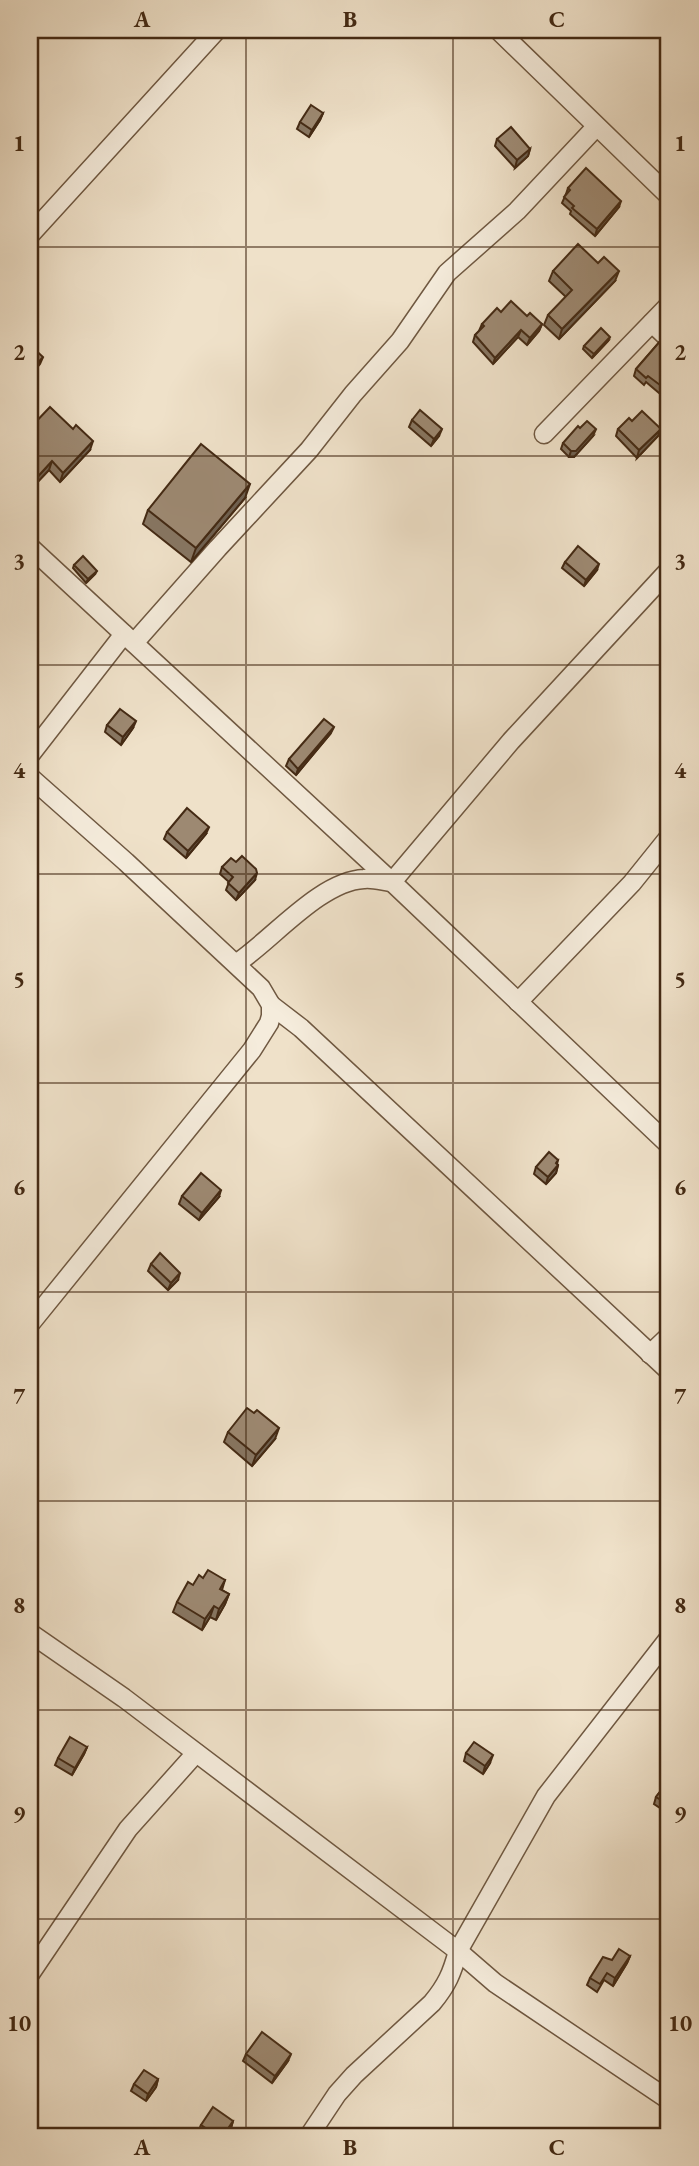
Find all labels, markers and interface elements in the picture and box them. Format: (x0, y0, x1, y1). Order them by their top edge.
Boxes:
text: A (133, 4, 151, 34)
text: B (343, 4, 357, 34)
text: C (549, 4, 565, 34)
text: 1 (13, 128, 25, 158)
text: 1 (674, 128, 686, 158)
text: 2 (13, 337, 25, 367)
text: 2 (674, 337, 686, 367)
text: 3 (13, 546, 25, 576)
text: 3 (674, 546, 686, 576)
text: 4 (13, 755, 26, 785)
text: 4 (674, 755, 687, 785)
text: 5 (13, 964, 25, 994)
text: 5 (674, 964, 686, 994)
text: 6 (13, 1172, 25, 1202)
text: 6 (674, 1172, 686, 1202)
text: 7 (13, 1381, 26, 1411)
text: 7 (674, 1381, 687, 1411)
text: 8 (13, 1590, 25, 1620)
text: 8 (674, 1590, 686, 1620)
text: 9 (13, 1799, 25, 1829)
text: 9 (674, 1799, 686, 1829)
text: 10 (7, 2008, 31, 2038)
text: 10 (668, 2008, 692, 2038)
text: A (133, 2132, 151, 2162)
text: B (343, 2132, 357, 2162)
text: C (549, 2132, 565, 2162)

